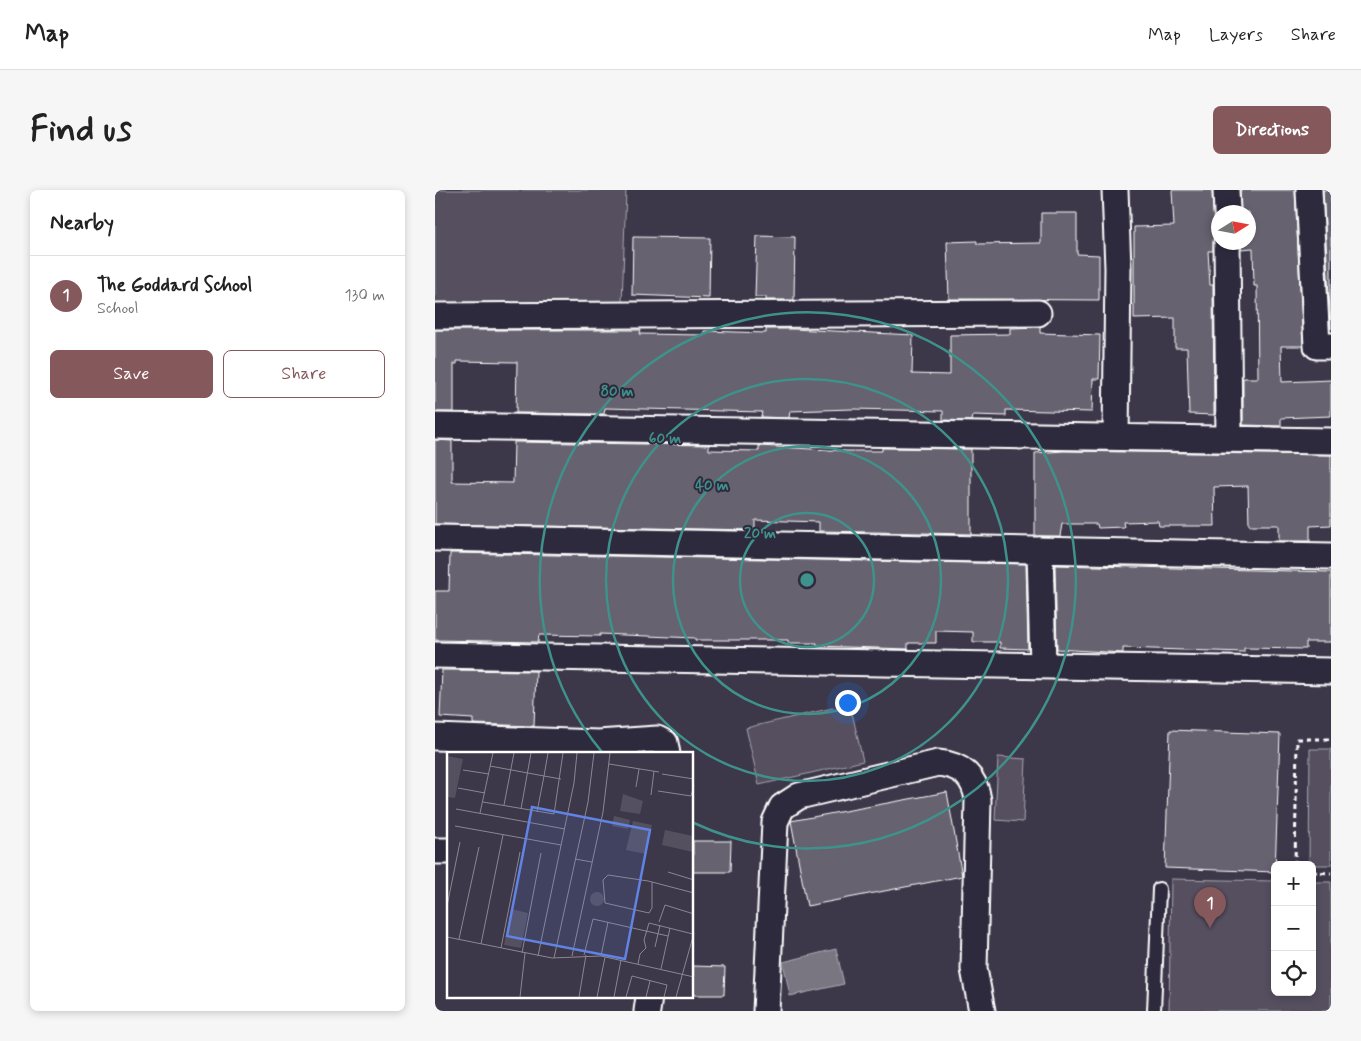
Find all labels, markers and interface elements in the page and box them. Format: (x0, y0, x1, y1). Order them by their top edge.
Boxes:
text: Map (25, 19, 69, 50)
text: Map (1148, 23, 1181, 47)
text: Layers (1209, 23, 1263, 47)
text: Share (1291, 23, 1336, 47)
button: Directions (1213, 106, 1331, 154)
text: Find us (30, 107, 132, 153)
north arrow (1211, 205, 1256, 250)
text: Nearby (50, 209, 114, 237)
text: The Goddard School (97, 273, 252, 298)
text: 1 (62, 285, 70, 306)
text: 130 m (344, 285, 385, 306)
text: School (97, 298, 138, 319)
button: Save (50, 350, 213, 398)
button: Share (223, 350, 385, 398)
text: 80 m (600, 382, 634, 402)
text: 60 m (649, 429, 681, 449)
text: 40 m (695, 476, 729, 496)
text: 20 m (744, 524, 776, 544)
centre of rings (798, 571, 816, 589)
your location (835, 690, 861, 716)
inset map (447, 752, 694, 998)
map controls (1271, 861, 1316, 996)
button: + (1271, 861, 1316, 906)
pin: 1 (1194, 887, 1226, 928)
button: − (1271, 906, 1316, 951)
button: locate (1271, 951, 1316, 996)

